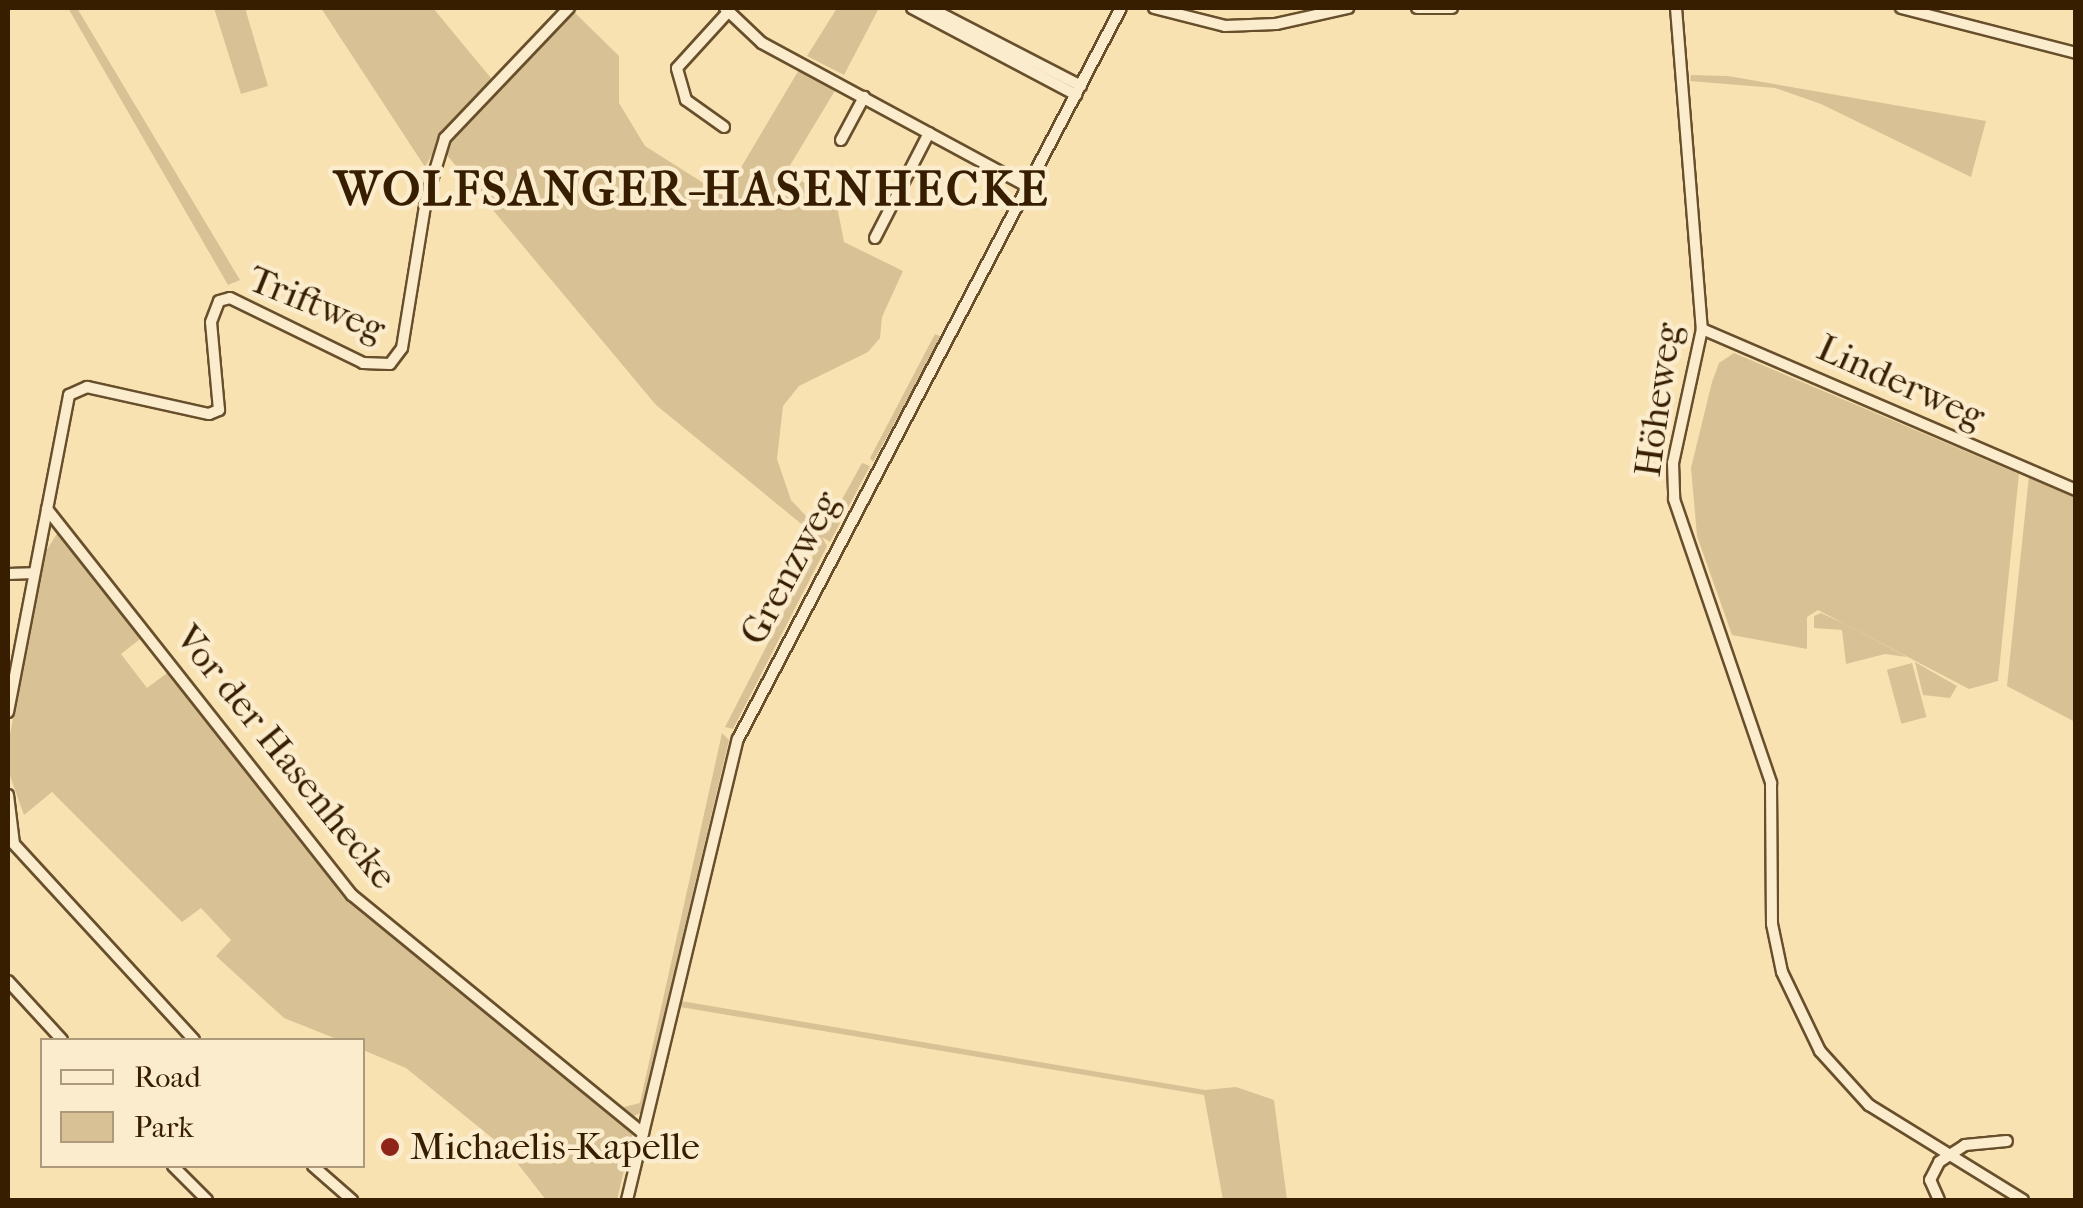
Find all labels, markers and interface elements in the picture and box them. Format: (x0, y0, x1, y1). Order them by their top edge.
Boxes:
district label: WOLFSANGER-HASENHECKE (334, 161, 1050, 219)
street label: Triftweg (242, 256, 392, 352)
street label: Höheweg (1625, 320, 1691, 480)
street label: Linderweg (1810, 325, 1992, 439)
street label: Grenzweg (731, 483, 849, 653)
street label: Vor der Hasenhecke (166, 616, 406, 898)
legend (40, 1038, 365, 1168)
text: Road (134, 1060, 201, 1095)
text: Park (134, 1110, 194, 1145)
place label: Michaelis-Kapelle (410, 1124, 700, 1170)
marker: Michaelis-Kapelle (379, 1136, 401, 1158)

